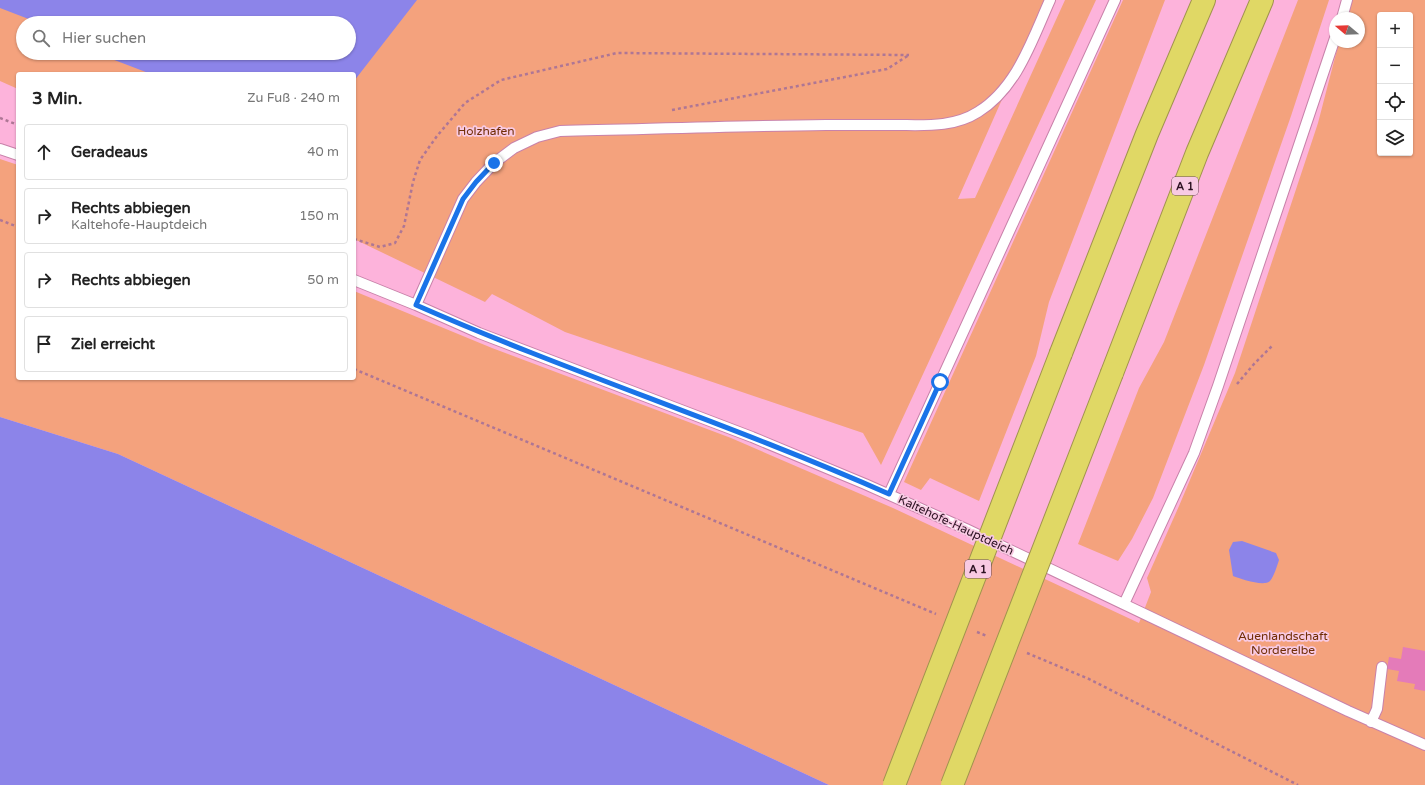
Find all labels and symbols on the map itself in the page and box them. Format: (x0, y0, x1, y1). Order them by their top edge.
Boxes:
north arrow (1329, 12, 1365, 48)
park label: Holzhafen (457, 124, 515, 138)
route end (485, 154, 503, 172)
road number: A 1 (1172, 177, 1198, 195)
route start (931, 373, 949, 391)
street label: Kaltehofe-Hauptdeich (896, 492, 1016, 558)
road number: A 1 (965, 560, 991, 578)
park label: Auenlandschaft Norderelbe (1238, 629, 1328, 657)

